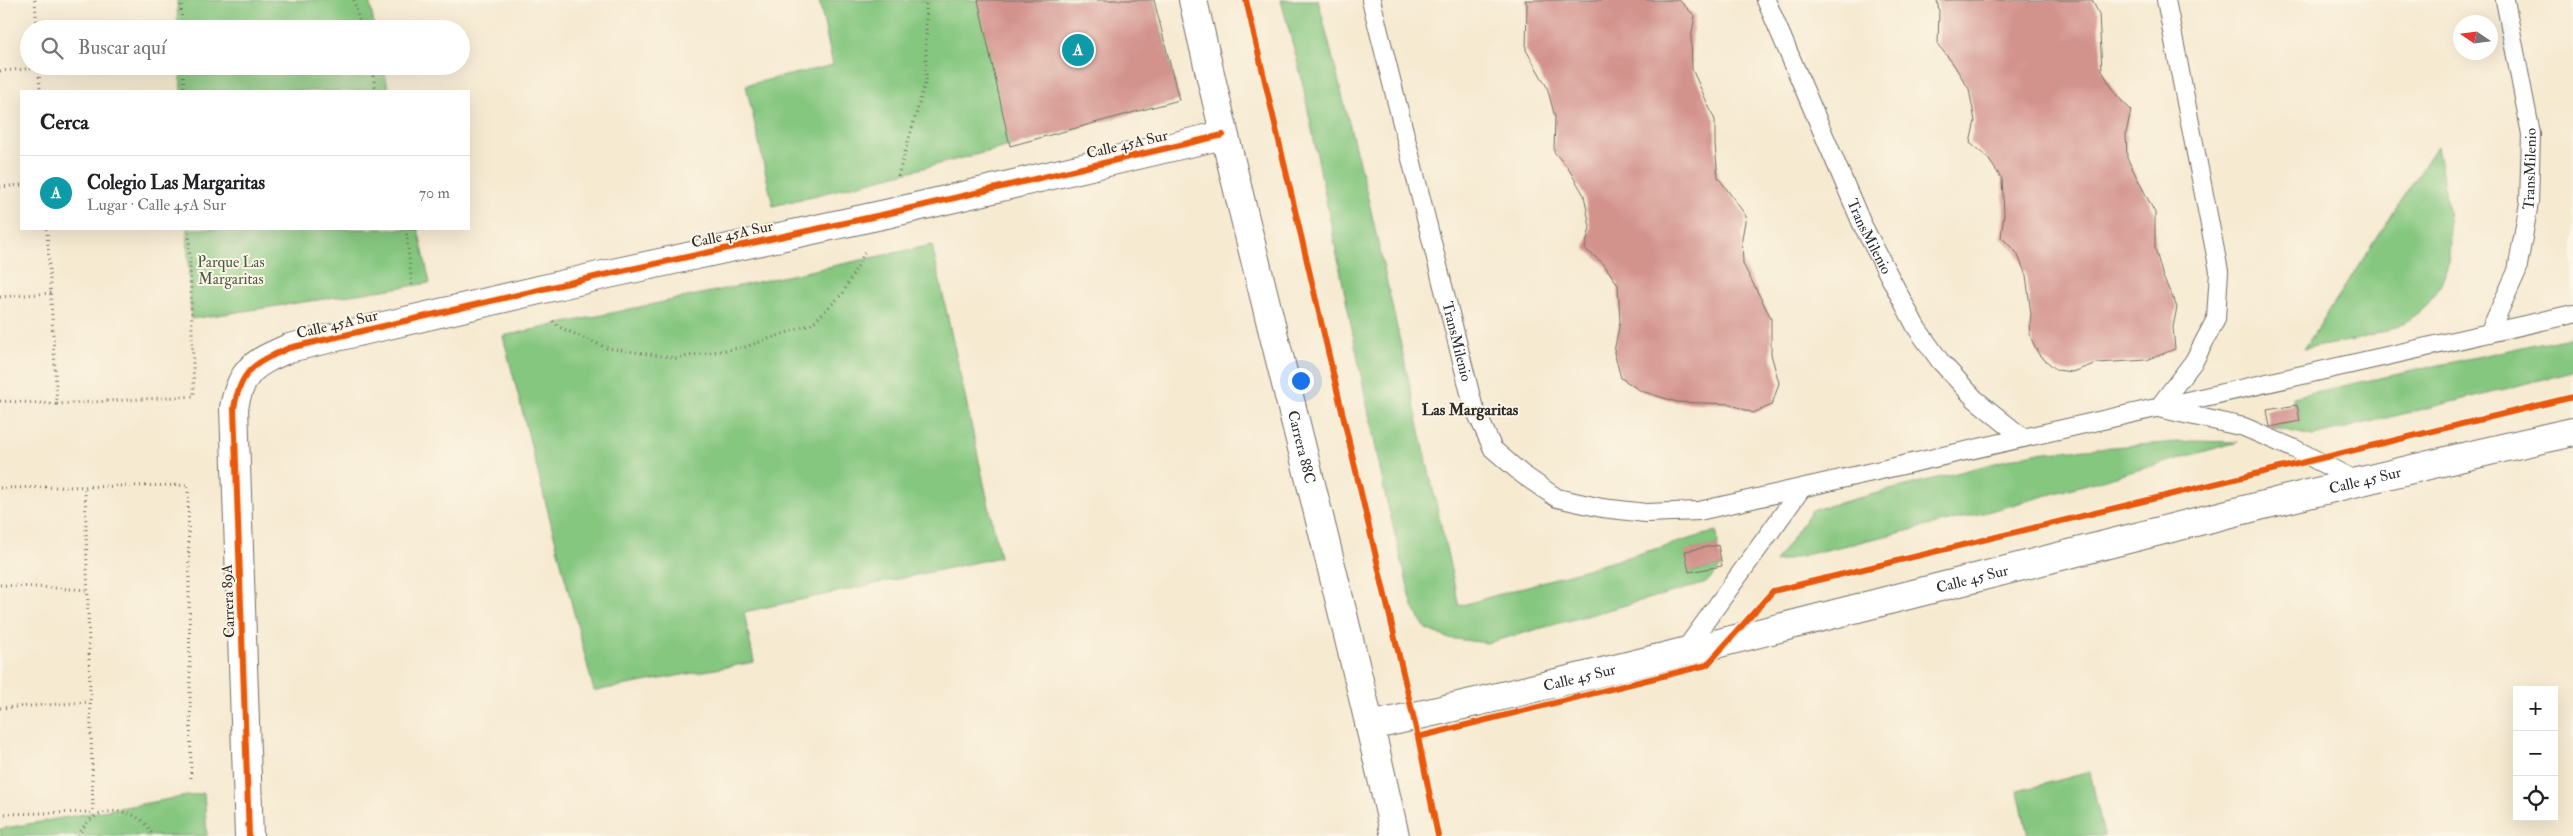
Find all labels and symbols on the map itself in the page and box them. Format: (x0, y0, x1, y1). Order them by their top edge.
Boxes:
north arrow (2453, 15, 2498, 60)
pin: A (1062, 31, 1094, 69)
street label: Calle 45A Sur (1084, 126, 1170, 163)
street label: TransMilenio (2519, 126, 2541, 212)
street label: TransMilenio (1842, 196, 1896, 277)
street label: Calle 45A Sur (689, 216, 775, 252)
park label: Parque Las Margaritas (197, 253, 265, 289)
street label: TransMilenio (1437, 300, 1476, 383)
street label: Calle 45A Sur (294, 306, 380, 343)
your location (1288, 368, 1314, 394)
district label: Las Margaritas (1422, 400, 1519, 421)
street label: Carrera 88C (1283, 409, 1319, 486)
street label: Calle 45 Sur (2327, 463, 2404, 499)
street label: Calle 45 Sur (1934, 561, 2011, 598)
street label: Carrera 89A (218, 563, 239, 638)
street label: Calle 45 Sur (1542, 660, 1618, 696)

